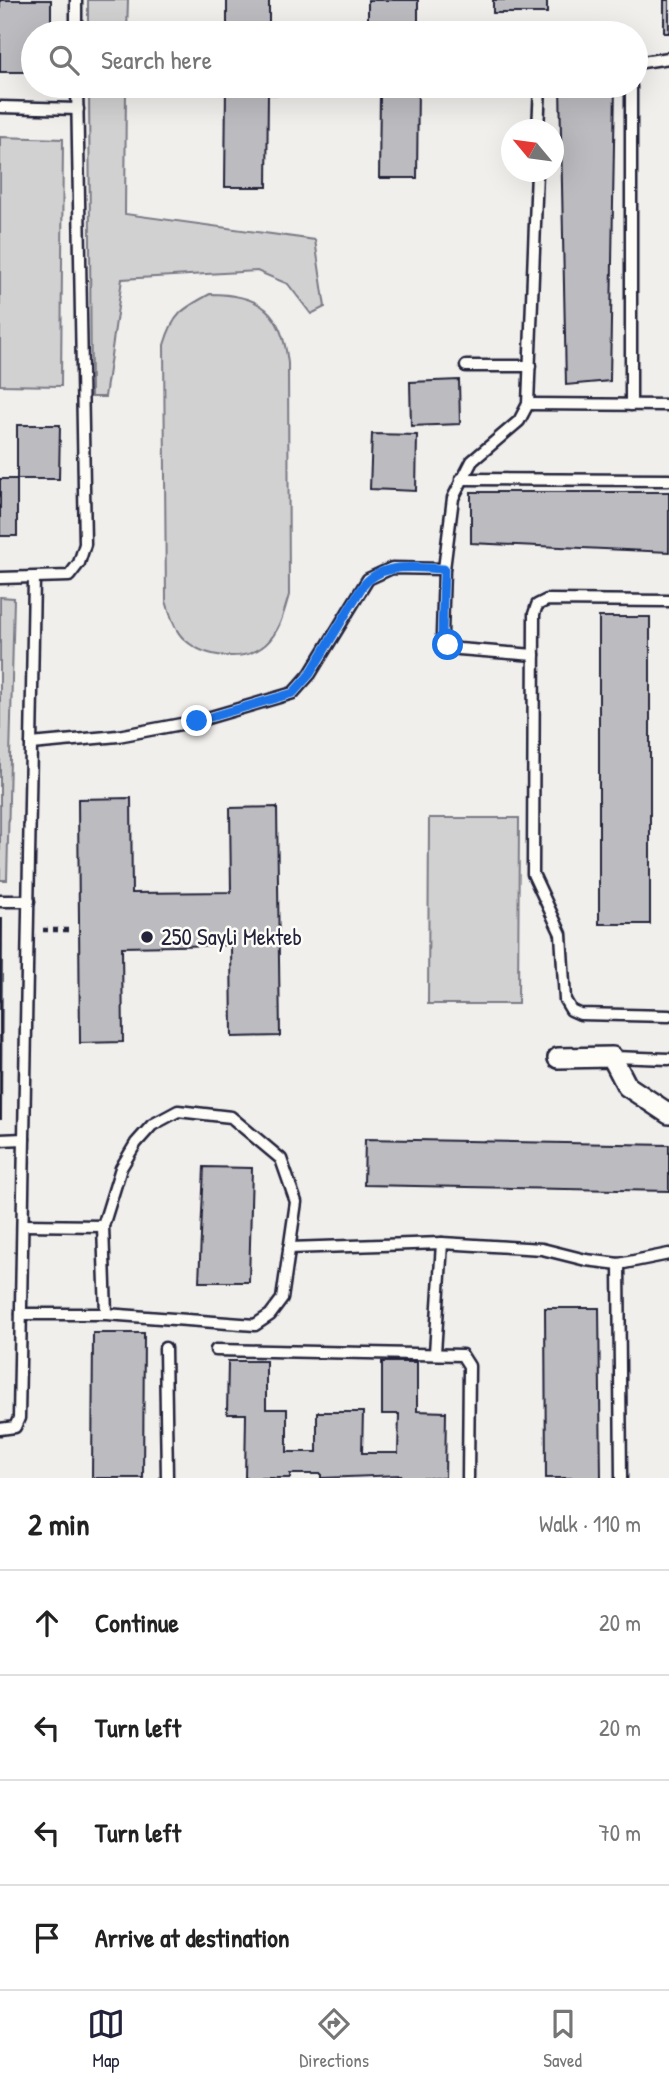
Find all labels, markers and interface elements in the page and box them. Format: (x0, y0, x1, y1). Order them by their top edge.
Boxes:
search box (21, 21, 648, 98)
icon: search (45, 41, 83, 79)
text: Search here (101, 42, 212, 77)
north arrow (501, 119, 564, 182)
route start (432, 629, 463, 660)
route end (181, 705, 212, 736)
place label: 250 Sayli Mekteb (161, 921, 302, 952)
marker: 250 Sayli Mekteb (139, 929, 155, 945)
text: 2 min (28, 1504, 90, 1544)
text: Walk · 110 m (539, 1508, 641, 1539)
icon: ahead (28, 1604, 66, 1642)
text: Continue (95, 1605, 179, 1640)
text: 20 m (599, 1607, 641, 1638)
icon: left (28, 1709, 66, 1747)
text: Turn left (95, 1710, 181, 1745)
text: 20 m (599, 1712, 641, 1743)
icon: left (28, 1814, 66, 1852)
text: Turn left (95, 1815, 181, 1850)
text: 70 m (598, 1817, 641, 1848)
icon: arrive (28, 1919, 66, 1957)
text: Arrive at destination (95, 1920, 290, 1955)
tab: Map (87, 2005, 125, 2073)
tab: Directions (299, 2005, 369, 2073)
tab: Saved (543, 2005, 582, 2073)

